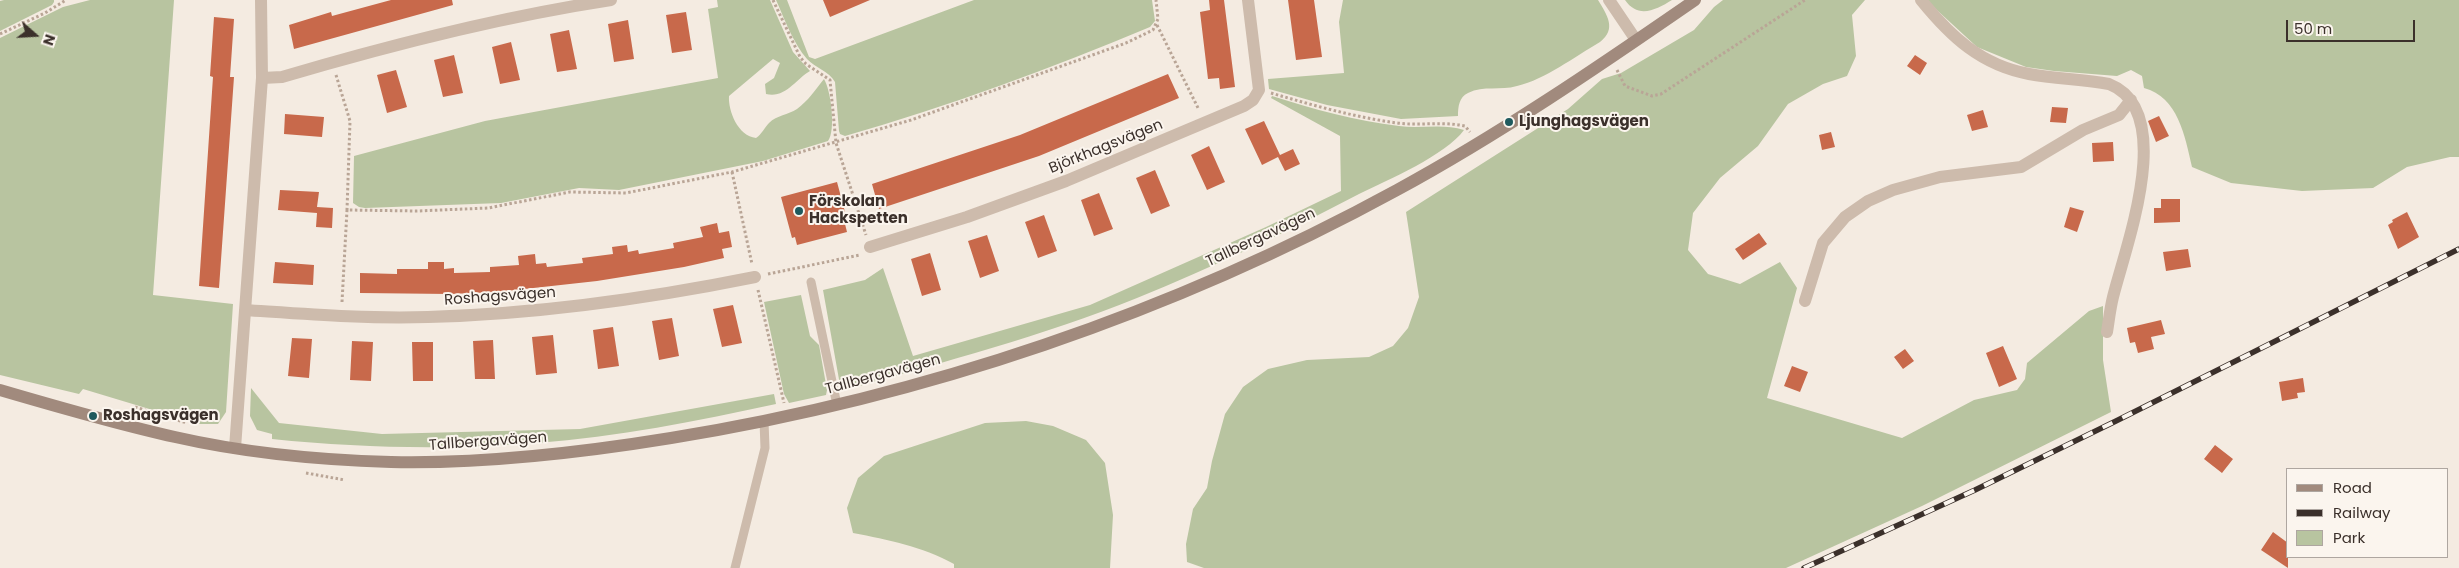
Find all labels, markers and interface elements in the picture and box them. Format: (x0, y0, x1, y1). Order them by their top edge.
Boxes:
north arrow (10, 10, 60, 60)
scale bar (2289, 10, 2418, 42)
text: 50 m (2294, 18, 2332, 39)
text: N (38, 32, 60, 48)
place label: Ljunghagsvägen (1519, 113, 1649, 131)
street label: Björkhagsvägen (1046, 116, 1166, 178)
marker: Ljunghagsvägen (1503, 116, 1515, 128)
place label: Förskolan Hackspetten (809, 193, 908, 228)
marker: Förskolan Hackspetten (793, 205, 805, 217)
street label: Tallbergavägen (1203, 205, 1319, 271)
street label: Roshagsvägen (444, 284, 556, 310)
street label: Tallbergavägen (823, 351, 943, 399)
place label: Roshagsvägen (103, 407, 219, 425)
marker: Roshagsvägen (87, 410, 99, 422)
street label: Tallbergavägen (428, 429, 548, 455)
legend (2286, 468, 2449, 558)
text: Road (2333, 477, 2372, 498)
text: Railway (2333, 502, 2391, 523)
text: Park (2333, 527, 2365, 548)

